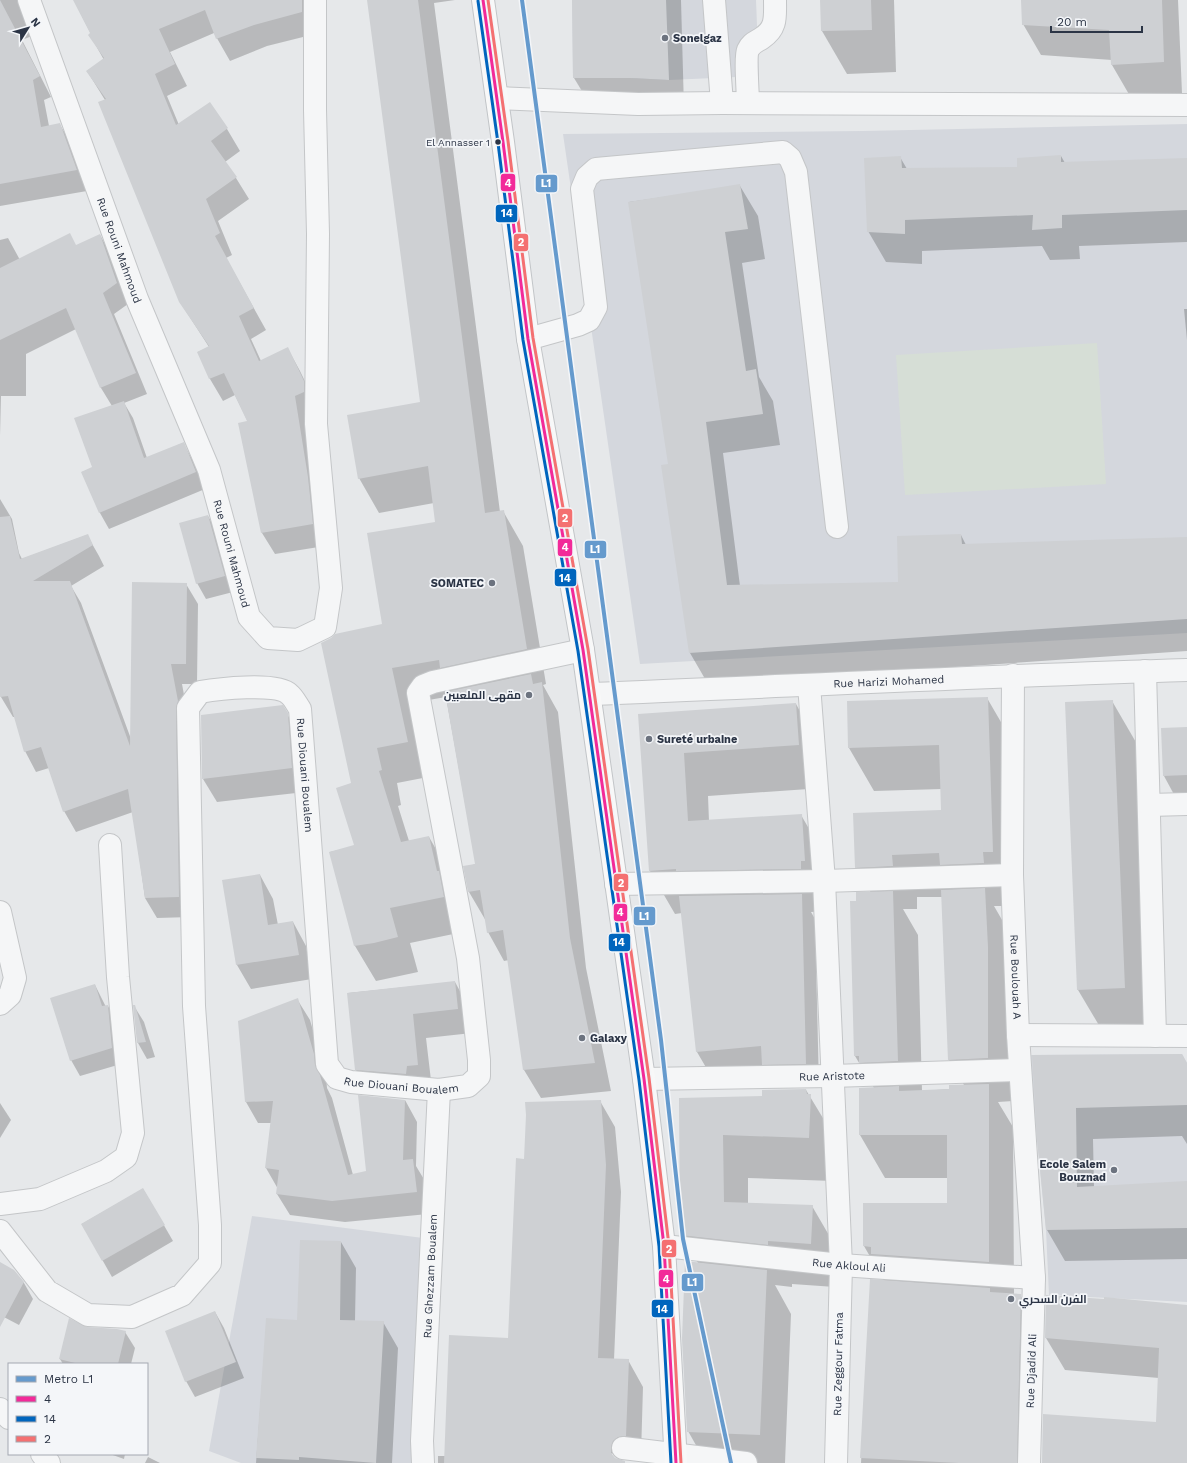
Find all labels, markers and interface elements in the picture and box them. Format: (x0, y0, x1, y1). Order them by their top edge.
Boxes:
north arrow (8, 8, 48, 48)
scale bar (1051, 8, 1142, 34)
text: N (28, 15, 43, 29)
text: 20 m (1057, 15, 1087, 29)
place label: Sonelgaz (673, 32, 722, 45)
marker: Sonelgaz (660, 33, 670, 43)
place label: El Annasser 1 (426, 137, 490, 148)
marker: El Annasser 1 (493, 137, 503, 147)
line badge: 4 (500, 173, 516, 192)
line badge: L1 (535, 174, 558, 193)
text: 4 (504, 177, 512, 190)
text: L1 (541, 177, 551, 190)
street label: Rue Rouni Mahmoud (94, 196, 144, 305)
line badge: 14 (495, 204, 518, 223)
text: 14 (501, 207, 513, 220)
line badge: 2 (513, 233, 529, 252)
text: 2 (518, 236, 525, 249)
street label: Rue Rouni Mahmoud (210, 498, 252, 609)
line badge: 2 (557, 508, 573, 528)
text: 2 (562, 512, 569, 525)
line badge: 4 (557, 538, 573, 557)
line badge: L1 (584, 540, 607, 559)
text: 4 (561, 541, 569, 554)
text: L1 (590, 543, 600, 556)
line badge: 14 (554, 568, 577, 587)
text: 14 (559, 572, 571, 585)
place label: SOMATEC (431, 577, 485, 590)
marker: SOMATEC (487, 578, 497, 588)
street label: Rue Harizi Mohamed (833, 673, 945, 691)
place label: مقهى الملعبين (444, 689, 521, 703)
marker: مقهى الملعبين (524, 690, 534, 700)
street label: Rue Diouani Boualem (294, 717, 315, 833)
place label: Sureté urbaine (657, 733, 737, 746)
marker: Sureté urbaine (644, 734, 654, 744)
line badge: 2 (613, 873, 629, 892)
text: 2 (618, 877, 625, 890)
line badge: 4 (613, 903, 628, 922)
text: 4 (616, 906, 624, 919)
line badge: L1 (633, 906, 656, 926)
text: L1 (639, 910, 649, 923)
line badge: 14 (608, 933, 631, 952)
street label: Rue Boulouah A (1007, 934, 1023, 1020)
text: 14 (613, 936, 625, 949)
place label: Galaxy (590, 1032, 628, 1045)
marker: Galaxy (577, 1033, 587, 1043)
street label: Rue Aristote (799, 1069, 865, 1084)
street label: Rue Diouani Boualem (342, 1074, 459, 1097)
place label: Ecole Salem Bouznad (1039, 1158, 1106, 1184)
marker: Ecole Salem Bouznad (1109, 1165, 1119, 1175)
street label: Rue Ghezzam Boualem (421, 1214, 440, 1339)
line badge: 2 (661, 1239, 677, 1258)
text: 2 (666, 1243, 673, 1256)
street label: Rue Akloul Ali (811, 1256, 886, 1275)
line badge: 4 (658, 1269, 674, 1288)
text: 4 (662, 1273, 670, 1286)
line badge: L1 (681, 1273, 704, 1292)
text: L1 (687, 1276, 697, 1289)
place label: الفرن السحري (1019, 1293, 1087, 1309)
marker: الفرن السحري (1006, 1294, 1016, 1304)
line badge: 14 (651, 1299, 674, 1318)
text: 14 (656, 1303, 668, 1316)
street label: Rue Zeggour Fatma (831, 1312, 846, 1416)
street label: Rue Djadid Ali (1024, 1333, 1039, 1409)
legend (8, 1363, 148, 1455)
text: Metro L1 (44, 1372, 93, 1386)
text: 4 (44, 1392, 51, 1406)
text: 14 (44, 1412, 56, 1426)
text: 2 (44, 1432, 51, 1446)

